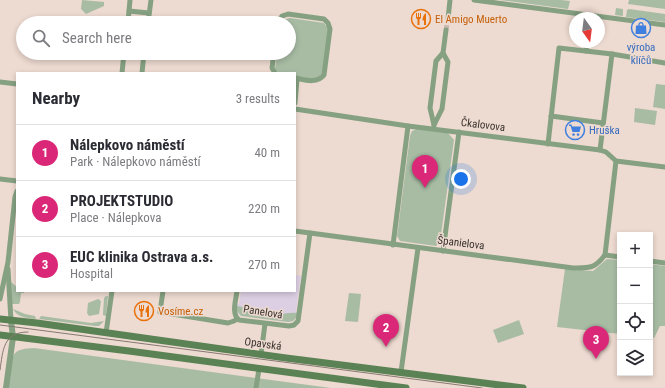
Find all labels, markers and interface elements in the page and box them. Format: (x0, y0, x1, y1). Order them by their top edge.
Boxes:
restaurant icon: El Amigo Muerto (410, 8, 432, 30)
north arrow (569, 12, 605, 48)
place label: El Amigo Muerto (435, 13, 508, 26)
search box (16, 16, 296, 60)
shop icon: výroba klíčů (630, 17, 652, 39)
icon: search (30, 27, 52, 49)
text: Search here (62, 29, 132, 47)
place label: výroba klíčů (627, 41, 655, 67)
text: Nearby (32, 88, 80, 108)
text: 3 results (236, 91, 280, 106)
street label: Čkalovova (460, 115, 506, 134)
supermarket icon: Hruška (564, 119, 586, 141)
place label: Hruška (589, 124, 620, 137)
text: Nálepkovo náměstí (70, 136, 185, 154)
text: 1 (42, 145, 48, 160)
text: 40 m (254, 145, 280, 160)
text: Park · Nálepkovo náměstí (70, 154, 201, 169)
pin: 1 (412, 155, 438, 188)
your location (451, 169, 471, 189)
text: PROJEKTSTUDIO (70, 192, 173, 210)
text: 2 (42, 201, 48, 216)
text: 220 m (248, 201, 280, 216)
text: Place · Nálepkova (70, 210, 161, 225)
map controls (617, 232, 653, 376)
button: + (617, 232, 653, 268)
street label: Španielova (437, 234, 485, 252)
text: EUC klinika Ostrava a.s. (70, 248, 213, 266)
text: 3 (42, 257, 48, 272)
text: 270 m (248, 257, 280, 272)
text: Hospital (70, 266, 113, 281)
button: − (617, 268, 653, 304)
restaurant icon: Vosíme.cz (133, 300, 155, 322)
street label: Panelová (242, 302, 284, 322)
button: locate (617, 304, 653, 340)
place label: Vosíme.cz (158, 305, 203, 318)
pin: 2 (373, 314, 399, 347)
pin: 3 (583, 326, 609, 359)
street label: Opavská (244, 335, 282, 353)
button: layers (617, 340, 653, 376)

